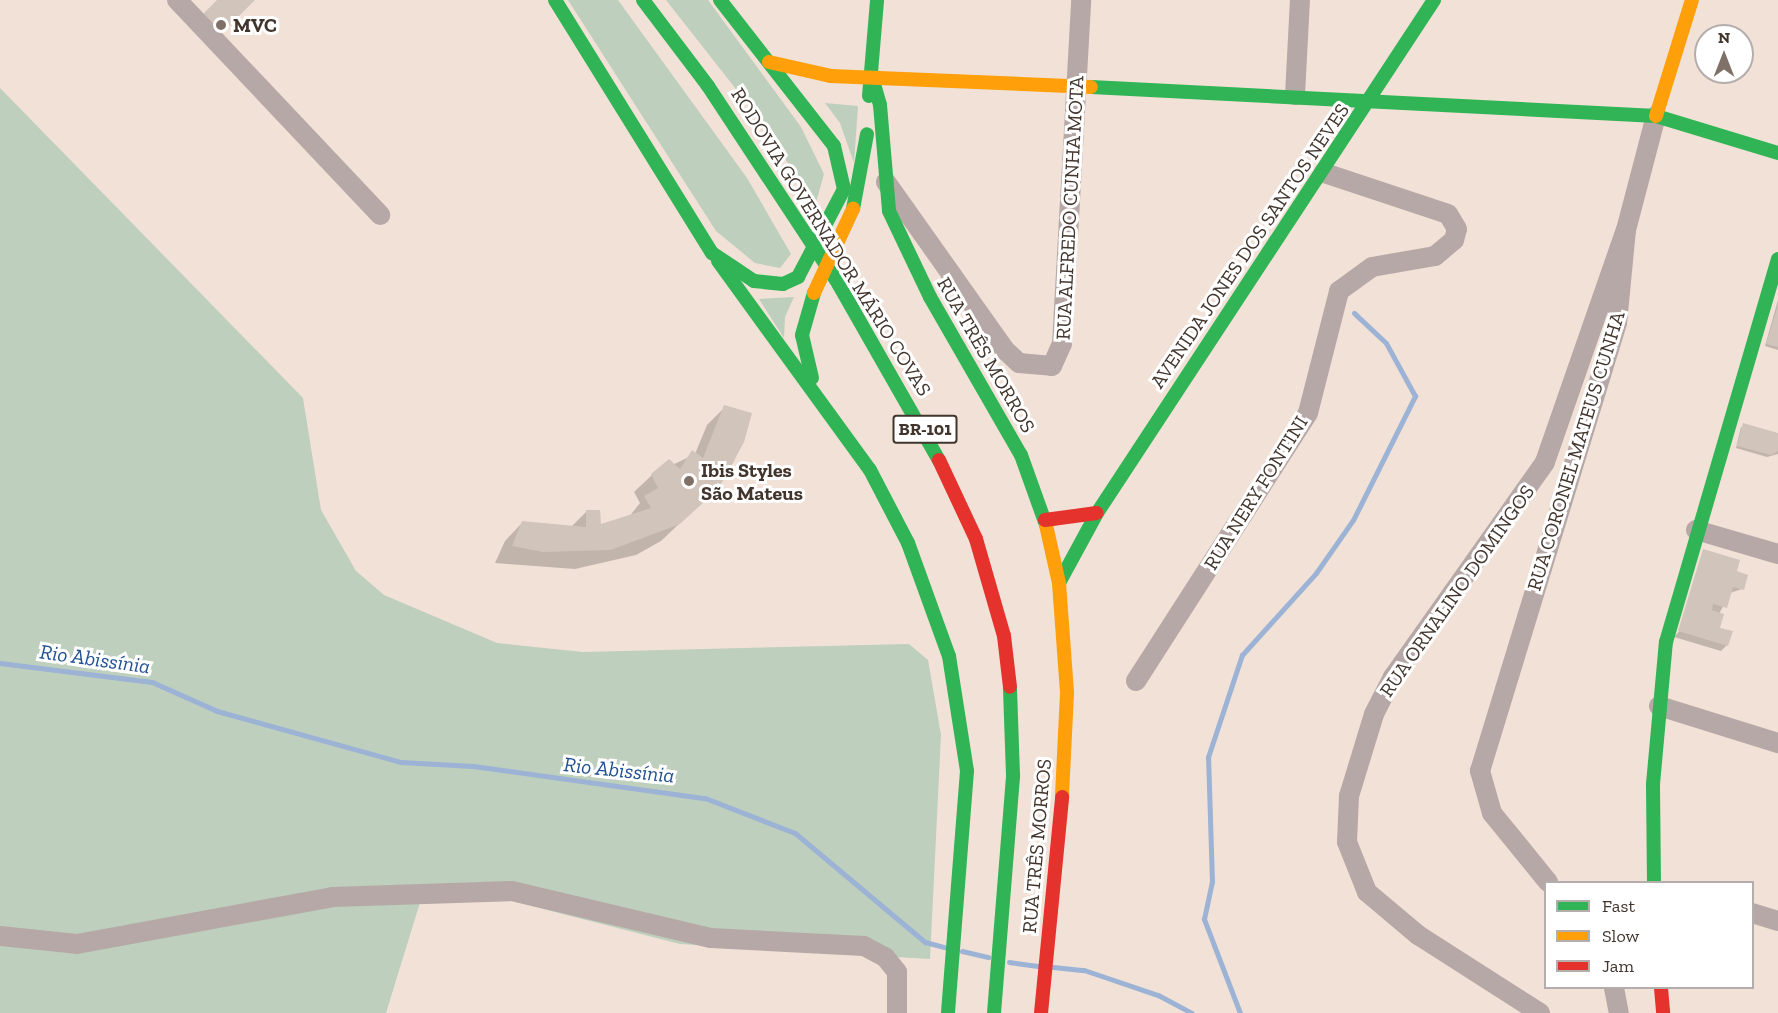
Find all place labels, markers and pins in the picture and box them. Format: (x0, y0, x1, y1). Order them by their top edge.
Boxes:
place label: MVC (233, 13, 277, 37)
marker: MVC (214, 18, 228, 32)
place label: Ibis Styles São Mateus (701, 458, 803, 505)
marker: Ibis Styles São Mateus (682, 474, 696, 488)

